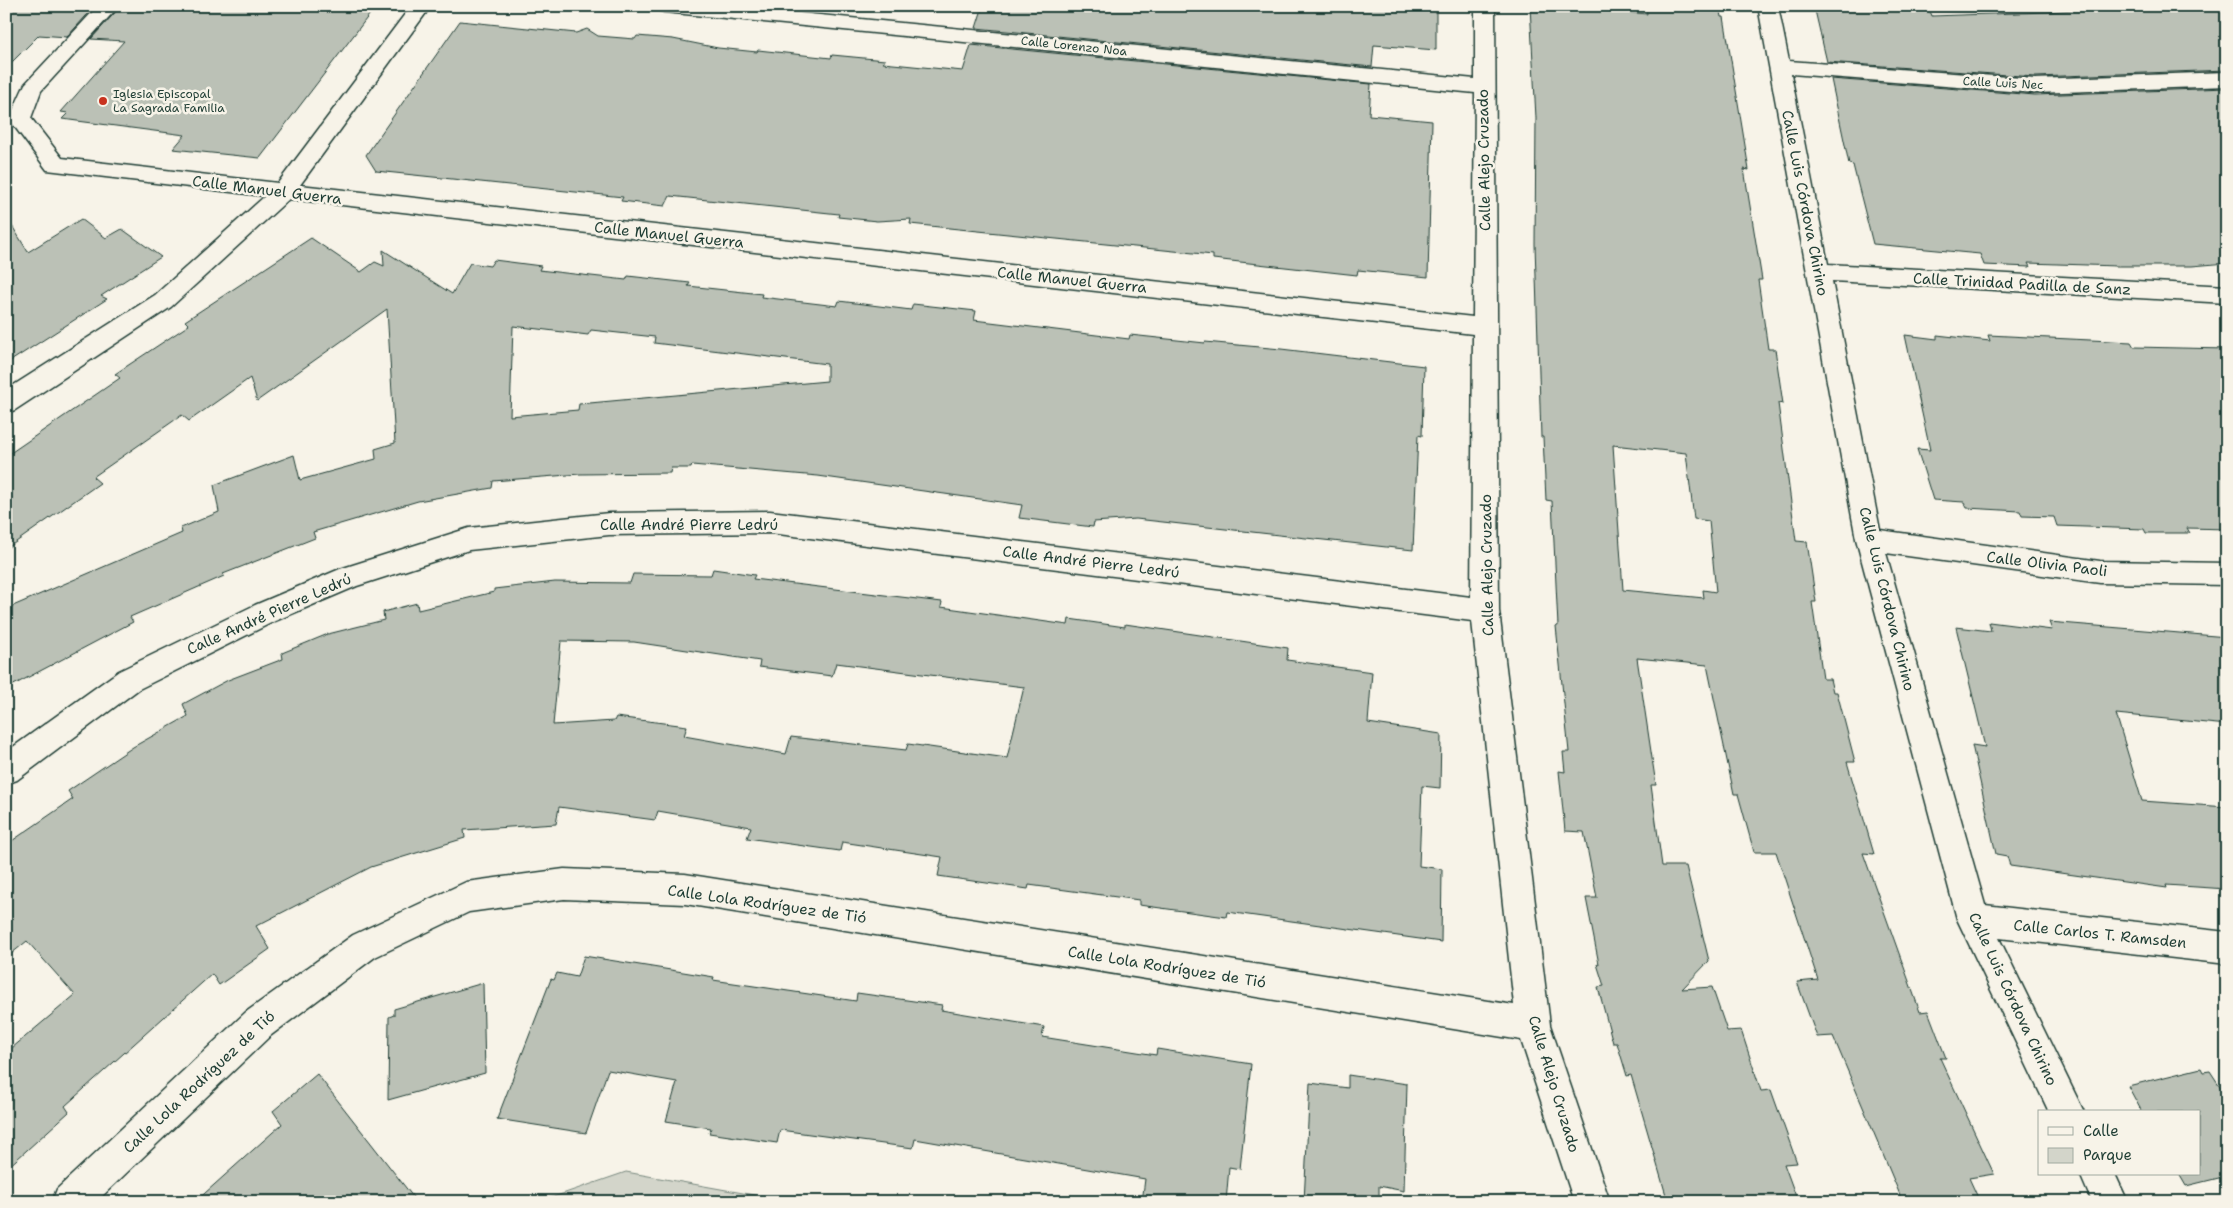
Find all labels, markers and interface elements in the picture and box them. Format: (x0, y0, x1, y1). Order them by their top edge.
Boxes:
street label: Calle Lorenzo Noa (1020, 32, 1128, 60)
street label: Calle Luis Nec (1962, 73, 2044, 93)
place label: Iglesia Episcopal La Sagrada Familia (113, 86, 225, 116)
street label: Calle Alejo Cruzado (1473, 89, 1495, 231)
marker: Iglesia Episcopal La Sagrada Familia (97, 95, 109, 107)
street label: Calle Luis Córdova Chirino (1777, 108, 1833, 298)
street label: Calle Manuel Guerra (191, 171, 343, 209)
street label: Calle Manuel Guerra (593, 217, 745, 253)
street label: Calle Manuel Guerra (996, 262, 1148, 298)
street label: Calle Trinidad Padilla de Sanz (1912, 268, 2132, 300)
street label: Calle Alejo Cruzado (1476, 494, 1498, 636)
street label: Calle Luis Córdova Chirino (1854, 505, 1920, 693)
street label: Calle André Pierre Ledrú (600, 515, 778, 535)
street label: Calle André Pierre Ledrú (1001, 541, 1181, 583)
street label: Calle Olivia Paoli (1985, 547, 2109, 581)
street label: Calle André Pierre Ledrú (184, 569, 354, 659)
street label: Calle Lola Rodríguez de Tió (666, 880, 868, 928)
street label: Calle Luis Córdova Chirino (1964, 909, 2062, 1089)
street label: Calle Carlos T. Ramsden (2012, 915, 2188, 953)
street label: Calle Lola Rodríguez de Tió (1066, 941, 1268, 993)
street label: Calle Lola Rodríguez de Tió (119, 1006, 279, 1158)
street label: Calle Alejo Cruzado (1524, 1013, 1584, 1155)
legend (2038, 1110, 2200, 1176)
text: Calle (2083, 1121, 2119, 1141)
text: Parque (2083, 1145, 2132, 1165)

